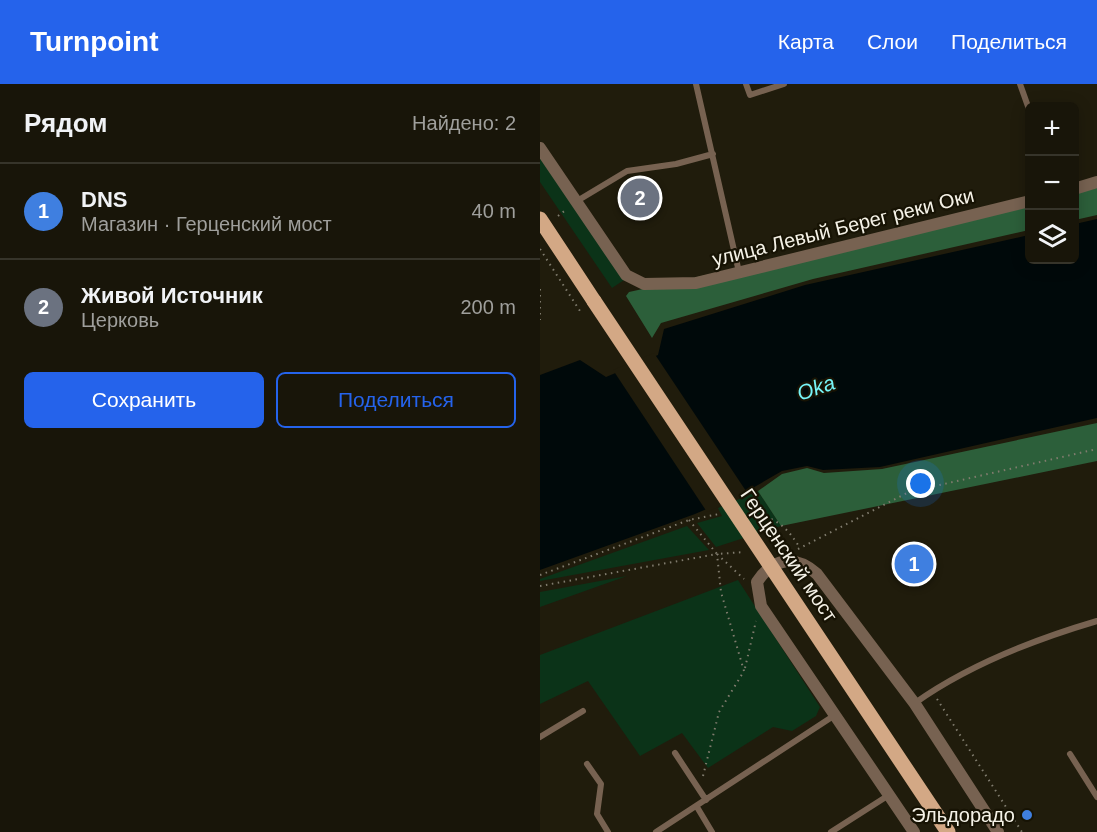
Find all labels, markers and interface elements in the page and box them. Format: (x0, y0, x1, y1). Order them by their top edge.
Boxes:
text: Turnpoint (30, 26, 159, 57)
text: Карта (778, 30, 834, 53)
text: Слои (867, 30, 918, 53)
text: Поделиться (951, 30, 1067, 53)
map controls (1025, 102, 1079, 264)
button: + (1025, 102, 1079, 156)
text: Рядом (24, 108, 107, 138)
text: Найдено: 2 (412, 112, 516, 134)
button: − (1025, 156, 1079, 210)
pin: 2 (620, 176, 660, 220)
street label: улица Левый Берег реки Оки (710, 184, 976, 270)
text: DNS (81, 187, 127, 212)
text: 1 (38, 200, 49, 222)
text: 40 m (472, 200, 516, 222)
button: layers (1025, 210, 1079, 264)
text: Магазин · Герценский мост (81, 213, 332, 235)
text: Живой Источник (81, 283, 263, 308)
text: 2 (38, 296, 49, 318)
text: 200 m (460, 296, 516, 318)
text: Церковь (81, 309, 159, 331)
water label: Oka (794, 370, 838, 405)
button: Сохранить (24, 372, 264, 428)
button: Поделиться (276, 372, 516, 428)
your location (906, 469, 935, 498)
street label: Герценский мост (736, 484, 842, 626)
pin: 1 (894, 542, 934, 586)
place label: Эльдорадо (911, 804, 1015, 826)
marker: Эльдорадо (1020, 808, 1034, 822)

